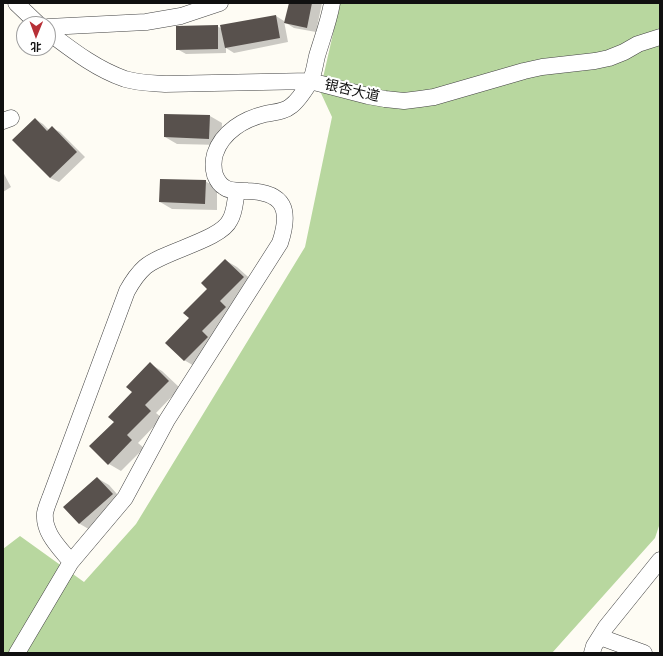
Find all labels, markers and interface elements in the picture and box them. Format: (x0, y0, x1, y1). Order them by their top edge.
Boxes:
north arrow (16, 16, 56, 56)
text: 北 (30, 40, 41, 55)
street label: 银杏大道 (323, 77, 381, 105)

